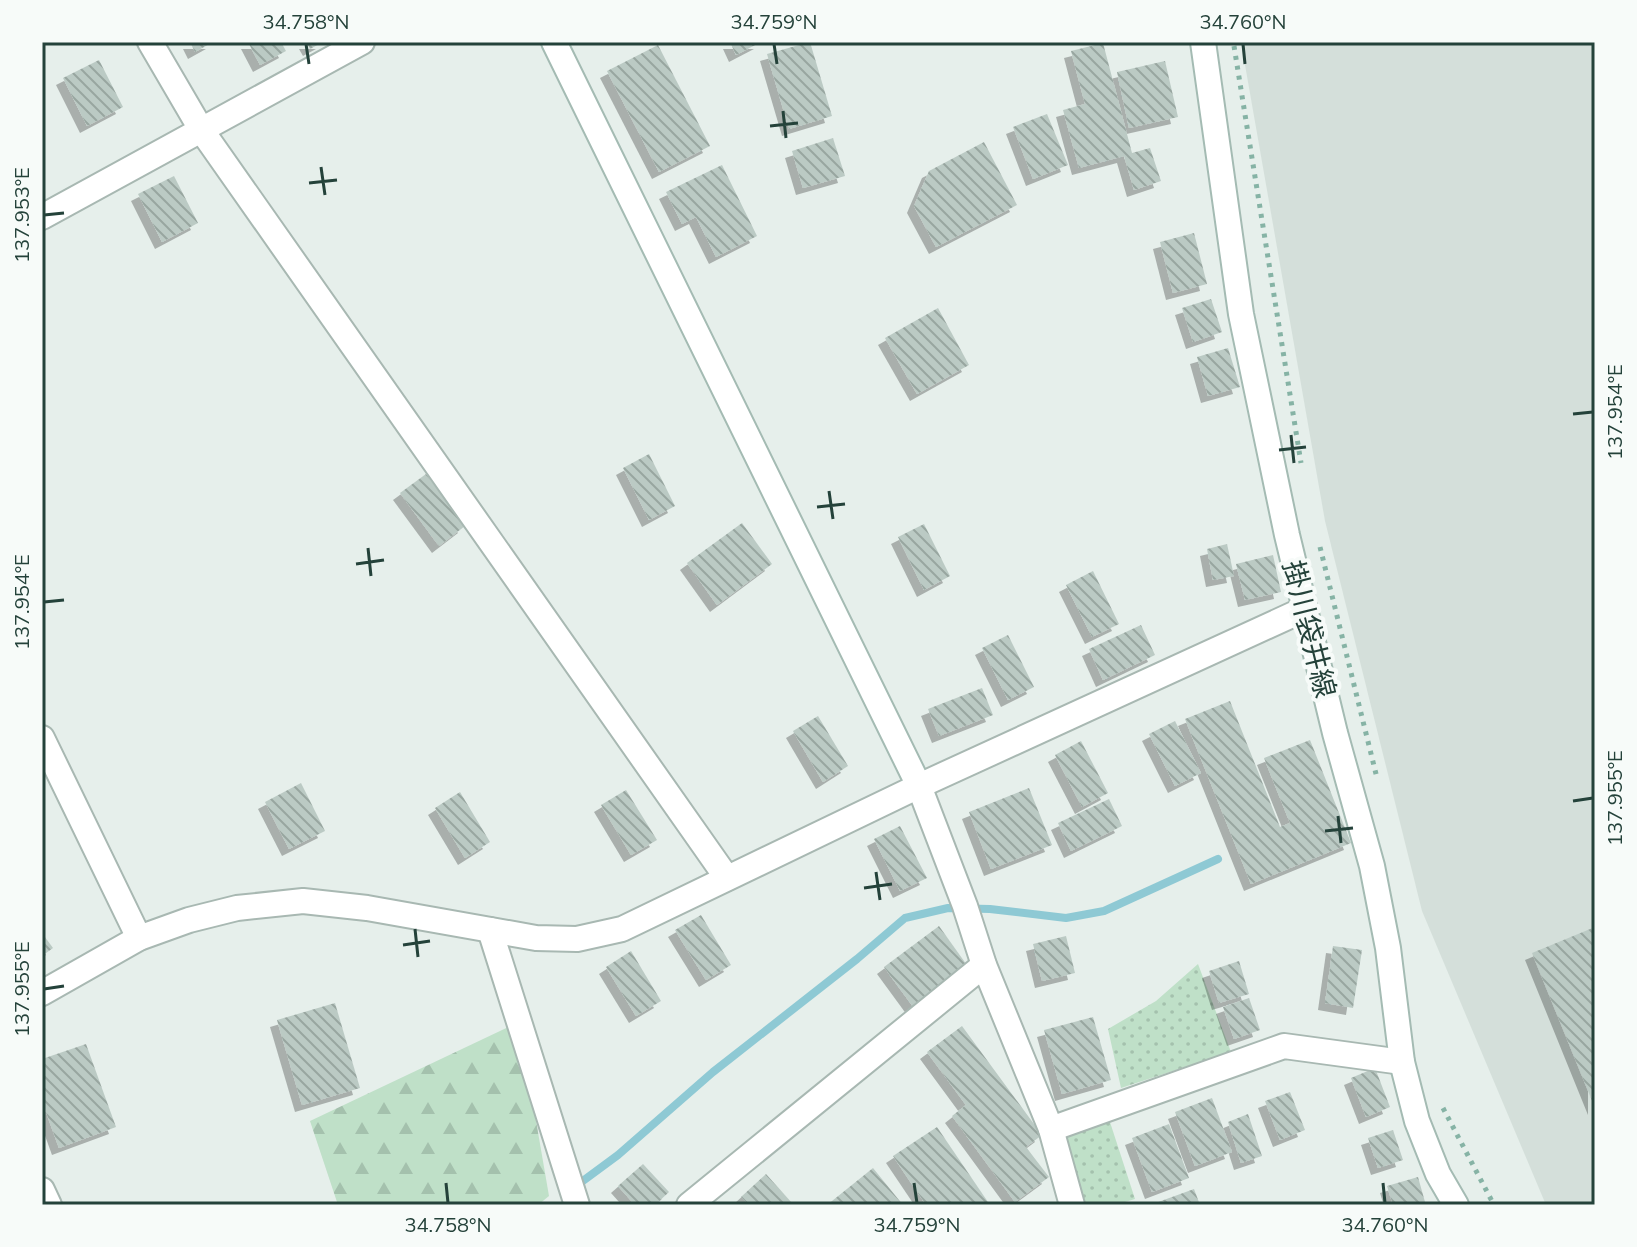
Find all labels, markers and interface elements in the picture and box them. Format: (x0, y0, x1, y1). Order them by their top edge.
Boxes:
text: 34.758°N (263, 9, 349, 34)
text: 34.759°N (731, 9, 817, 34)
text: 34.760°N (1200, 9, 1286, 34)
text: 137.953°E (9, 167, 34, 263)
text: 137.954°E (1602, 364, 1627, 460)
text: 137.954°E (9, 554, 34, 650)
street label: 掛川袋井線 (1276, 557, 1344, 701)
text: 137.955°E (1602, 750, 1627, 846)
text: 137.955°E (9, 941, 34, 1037)
text: 34.758°N (405, 1212, 491, 1237)
text: 34.759°N (874, 1212, 960, 1237)
text: 34.760°N (1342, 1212, 1428, 1237)

